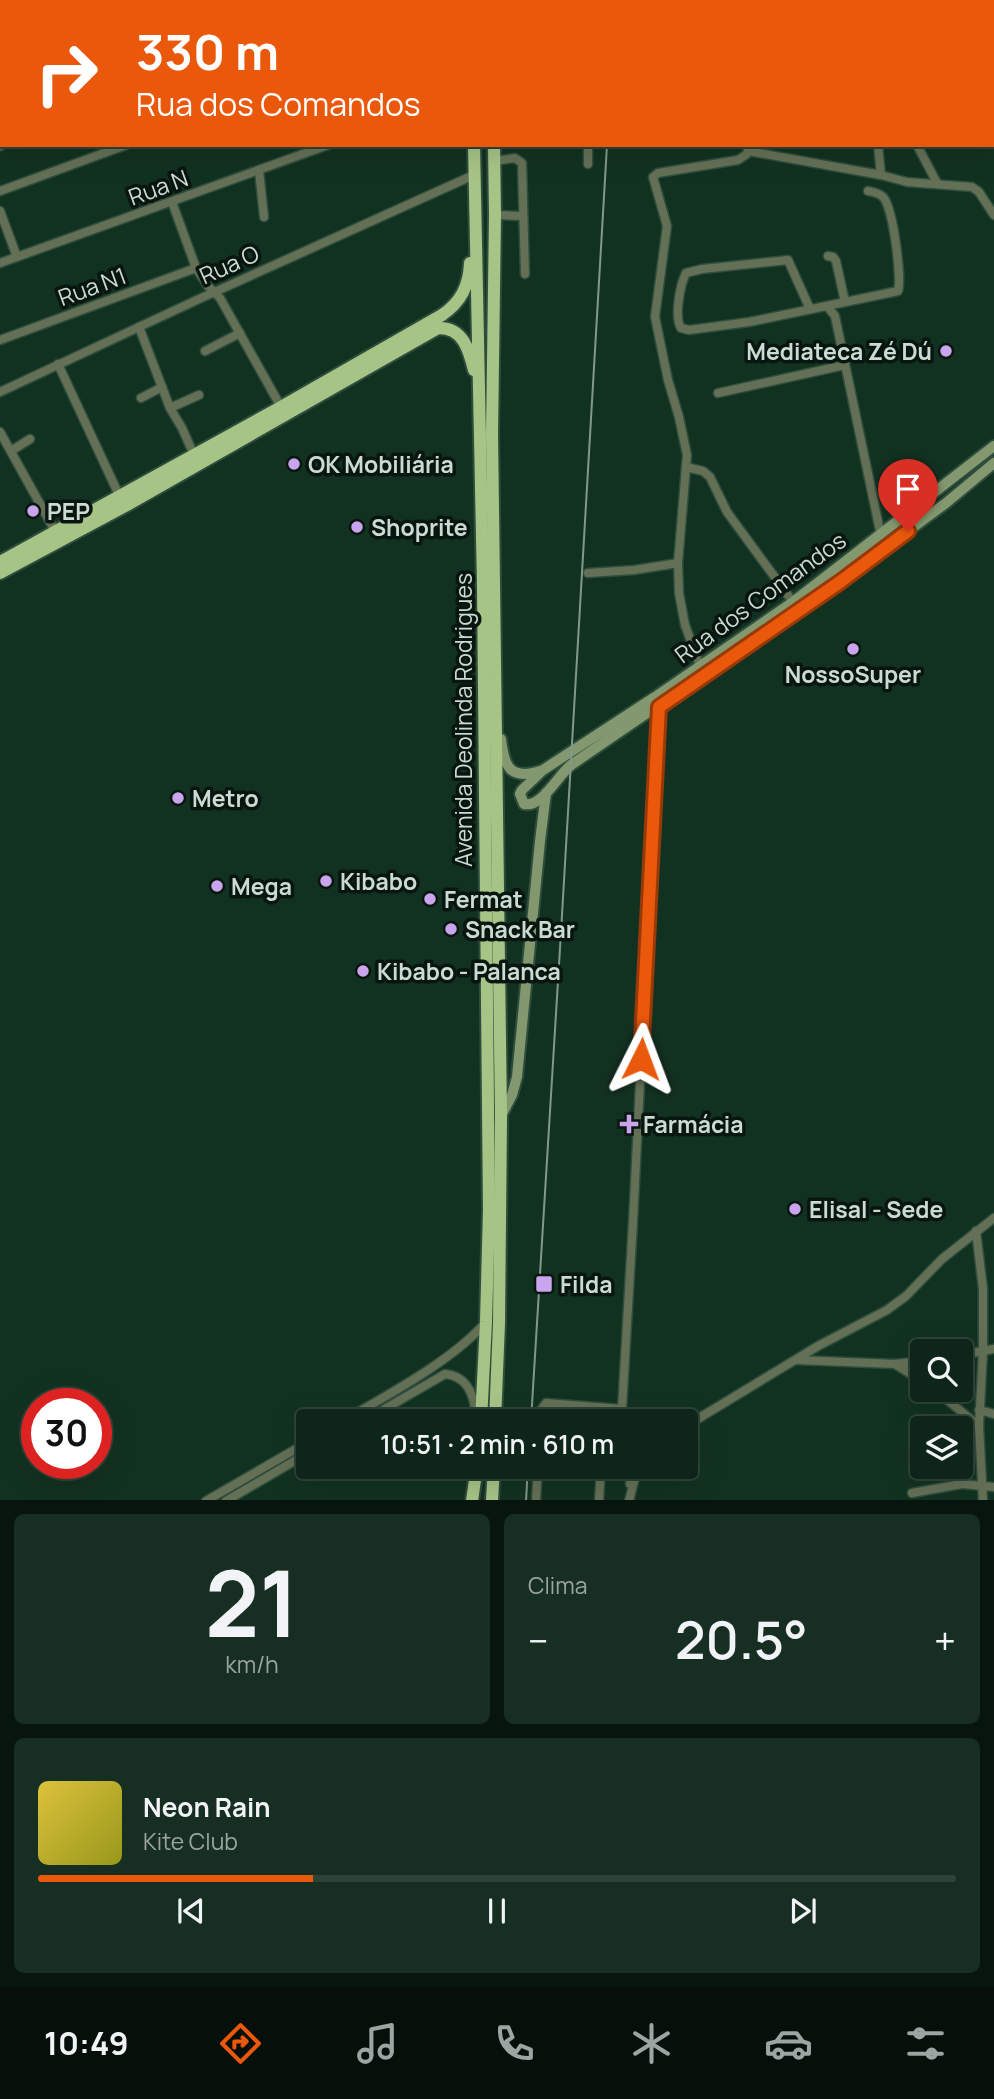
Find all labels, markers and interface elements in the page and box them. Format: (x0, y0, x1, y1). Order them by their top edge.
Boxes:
text: 330 m (136, 18, 279, 85)
icon: right (21, 28, 112, 119)
text: Rua dos Comandos (136, 82, 420, 126)
street label: Rua N (124, 161, 192, 213)
street label: Rua O (194, 237, 264, 291)
street label: Rua N1 (54, 259, 130, 313)
place label: Mediateca Zé Dú (746, 335, 932, 367)
marker: Mediateca Zé Dú (938, 343, 954, 359)
place label: OK Mobiliária (308, 448, 454, 480)
marker: OK Mobiliária (286, 456, 302, 472)
pin (878, 459, 938, 531)
icon: arrive (889, 470, 927, 508)
place label: PEP (47, 495, 90, 527)
marker: PEP (25, 503, 41, 519)
place label: Shoprite (371, 511, 468, 543)
marker: Shoprite (349, 519, 365, 535)
street label: Rua dos Comandos (668, 524, 852, 670)
street label: Avenida Deolinda Rodrigues (447, 573, 479, 867)
marker: NossoSuper (845, 641, 861, 657)
place label: NossoSuper (785, 658, 921, 690)
place label: Metro (192, 782, 259, 814)
marker: Metro (170, 790, 186, 806)
place label: Kibabo (340, 865, 417, 897)
place label: Mega (231, 870, 292, 902)
marker: Kibabo (318, 873, 334, 889)
marker: Mega (209, 878, 225, 894)
place label: Fermat (444, 883, 523, 915)
marker: Fermat (422, 891, 438, 907)
place label: Snack Bar (465, 913, 575, 945)
marker: Snack Bar (443, 921, 459, 937)
place label: Kibabo - Palanca (377, 955, 561, 987)
marker: Kibabo - Palanca (355, 963, 371, 979)
position arrow (604, 1022, 678, 1096)
place label: Farmácia (643, 1108, 744, 1140)
marker: Farmácia (621, 1116, 637, 1132)
place label: Elisal - Sede (809, 1193, 944, 1225)
marker: Elisal - Sede (787, 1201, 803, 1217)
place label: Filda (560, 1268, 612, 1300)
marker: Filda (534, 1274, 554, 1294)
map controls (910, 1339, 973, 1479)
button: search (910, 1339, 973, 1402)
speed limit sign: 30 (21, 1388, 112, 1479)
button: layers (910, 1416, 973, 1479)
text: 10:51 · 2 min · 610 m (380, 1426, 614, 1462)
text: 21 (205, 1540, 299, 1664)
text: Clima (528, 1569, 587, 1601)
text: 20.5° (675, 1604, 808, 1675)
text: − (528, 1614, 549, 1666)
text: + (934, 1614, 956, 1666)
text: km/h (225, 1648, 279, 1680)
text: Neon Rain (143, 1789, 271, 1825)
text: Kite Club (143, 1825, 238, 1857)
icon: previous (172, 1892, 210, 1930)
icon: pause (478, 1892, 516, 1930)
icon: next (784, 1892, 822, 1930)
icon: directions (216, 2019, 265, 2068)
icon: music (353, 2019, 402, 2068)
icon: phone (490, 2019, 539, 2068)
icon: climate (627, 2019, 676, 2068)
icon: car (764, 2019, 813, 2068)
icon: filters (901, 2019, 950, 2068)
text: 10:49 (44, 2021, 129, 2065)

